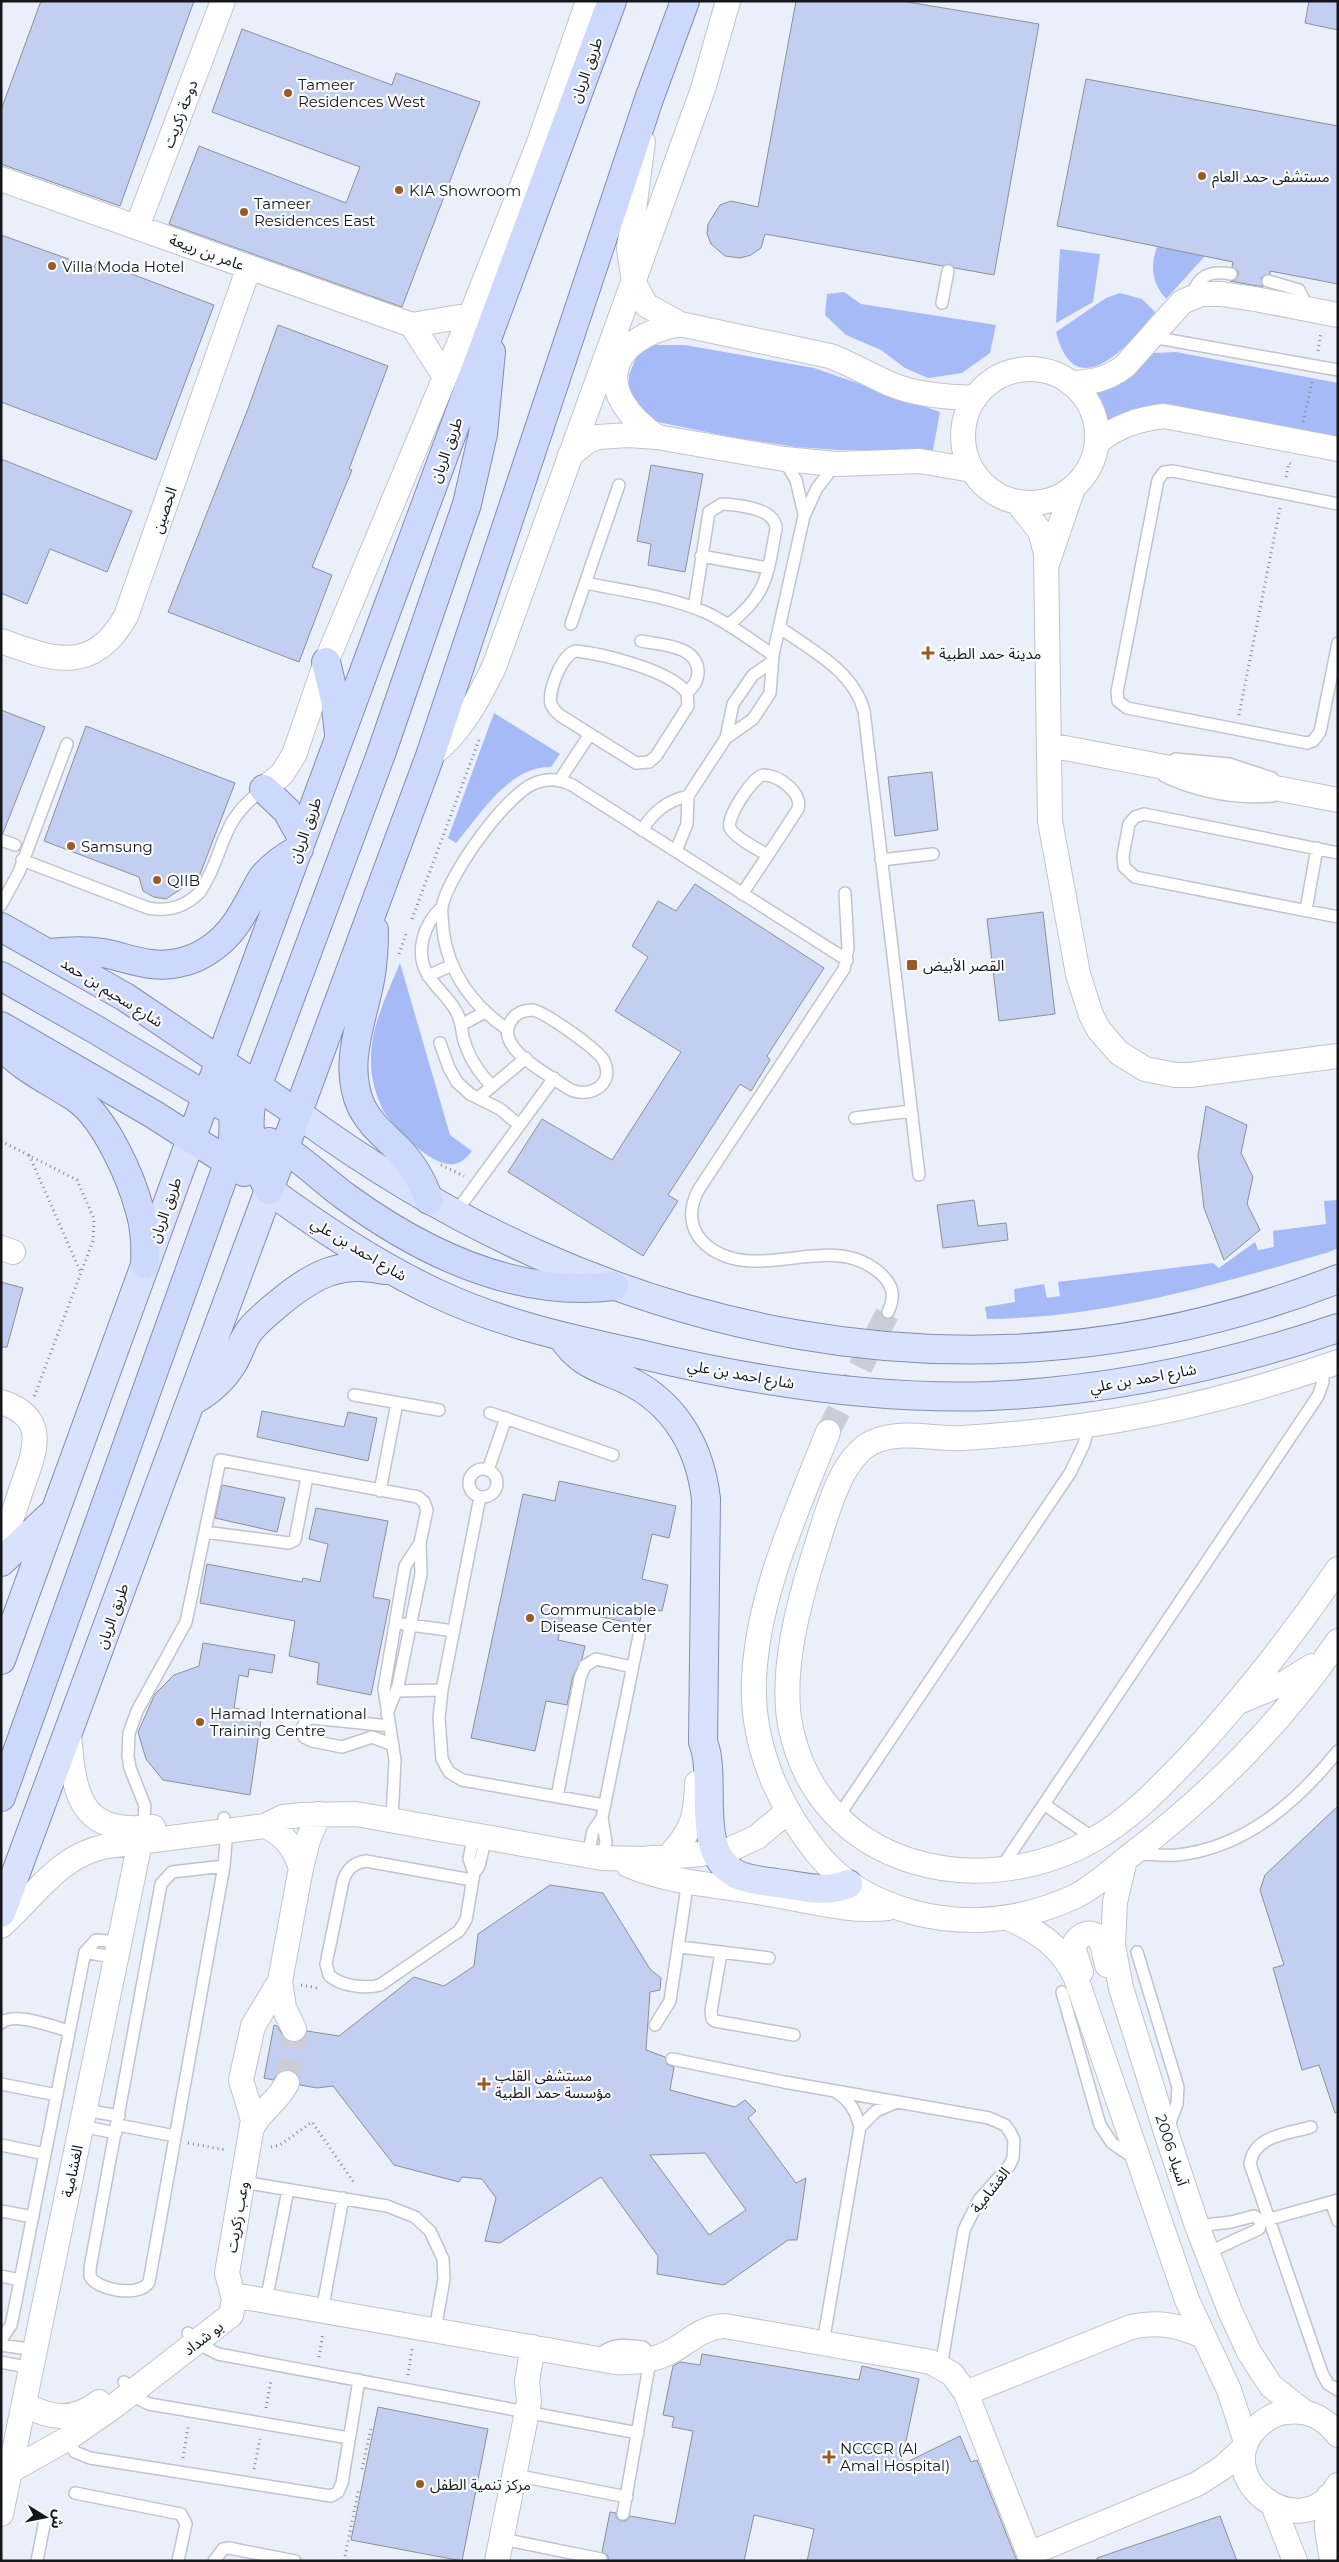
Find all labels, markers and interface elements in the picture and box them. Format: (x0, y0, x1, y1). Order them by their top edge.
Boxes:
street label: طريق الريان (565, 35, 608, 106)
place label: Tameer Residences West (298, 75, 426, 111)
street label: دوحة زكريت (158, 77, 202, 151)
marker: Tameer Residences West (282, 87, 294, 99)
place label: مستشفى حمد العام (1212, 167, 1330, 188)
marker: مستشفى حمد العام (1196, 170, 1208, 182)
place label: KIA Showroom (409, 181, 521, 200)
marker: KIA Showroom (393, 184, 405, 196)
place label: Tameer Residences East (254, 194, 375, 230)
marker: Tameer Residences East (238, 206, 250, 218)
street label: عامر بن ربيعة (167, 230, 247, 274)
place label: Villa Moda Hotel (62, 257, 184, 276)
marker: Villa Moda Hotel (46, 260, 58, 272)
street label: طريق الريان (425, 415, 468, 486)
street label: الحصين (147, 484, 181, 536)
place label: مدينة حمد الطبية (939, 644, 1041, 663)
marker: مدينة حمد الطبية (921, 646, 935, 660)
street label: طريق الريان (284, 795, 327, 866)
place label: Samsung (81, 837, 153, 856)
marker: Samsung (65, 840, 77, 852)
place label: QIIB (167, 871, 200, 890)
marker: QIIB (151, 874, 163, 886)
street label: شارع سحيم بن حمد (56, 953, 167, 1034)
place label: القصر الأبيض (923, 956, 1004, 975)
marker: القصر الأبيض (905, 958, 919, 972)
street label: طريق الريان (144, 1175, 187, 1246)
street label: شارع احمد بن علي (306, 1213, 410, 1288)
street label: شارع احمد بن علي (686, 1355, 796, 1396)
street label: شارع احمد بن علي (1088, 1359, 1199, 1400)
street label: طريق الريان (91, 1581, 134, 1652)
place label: Communicable Disease Center (540, 1600, 656, 1636)
marker: Communicable Disease Center (524, 1612, 536, 1624)
place label: Hamad International Training Centre (210, 1704, 367, 1740)
marker: Hamad International Training Centre (194, 1716, 206, 1728)
place label: مستشفى القلب مؤسسة حمد الطبية (495, 2066, 611, 2102)
marker: مستشفى القلب مؤسسة حمد الطبية (477, 2077, 491, 2091)
street label: آسياد 2006 (1152, 2112, 1193, 2189)
street label: الغشامية (57, 2143, 87, 2199)
street label: الغشامية (966, 2163, 1014, 2217)
street label: وعب زكريت (221, 2180, 253, 2254)
street label: بو شداد (179, 2317, 227, 2359)
place label: NCCCR (Al Amal Hospital) (840, 2439, 950, 2475)
marker: NCCCR (Al Amal Hospital) (822, 2450, 836, 2464)
place label: مركز تنمية الطفل (430, 2475, 531, 2494)
marker: مركز تنمية الطفل (414, 2478, 426, 2490)
north arrow (20, 2492, 70, 2542)
text: ش (47, 2508, 68, 2530)

